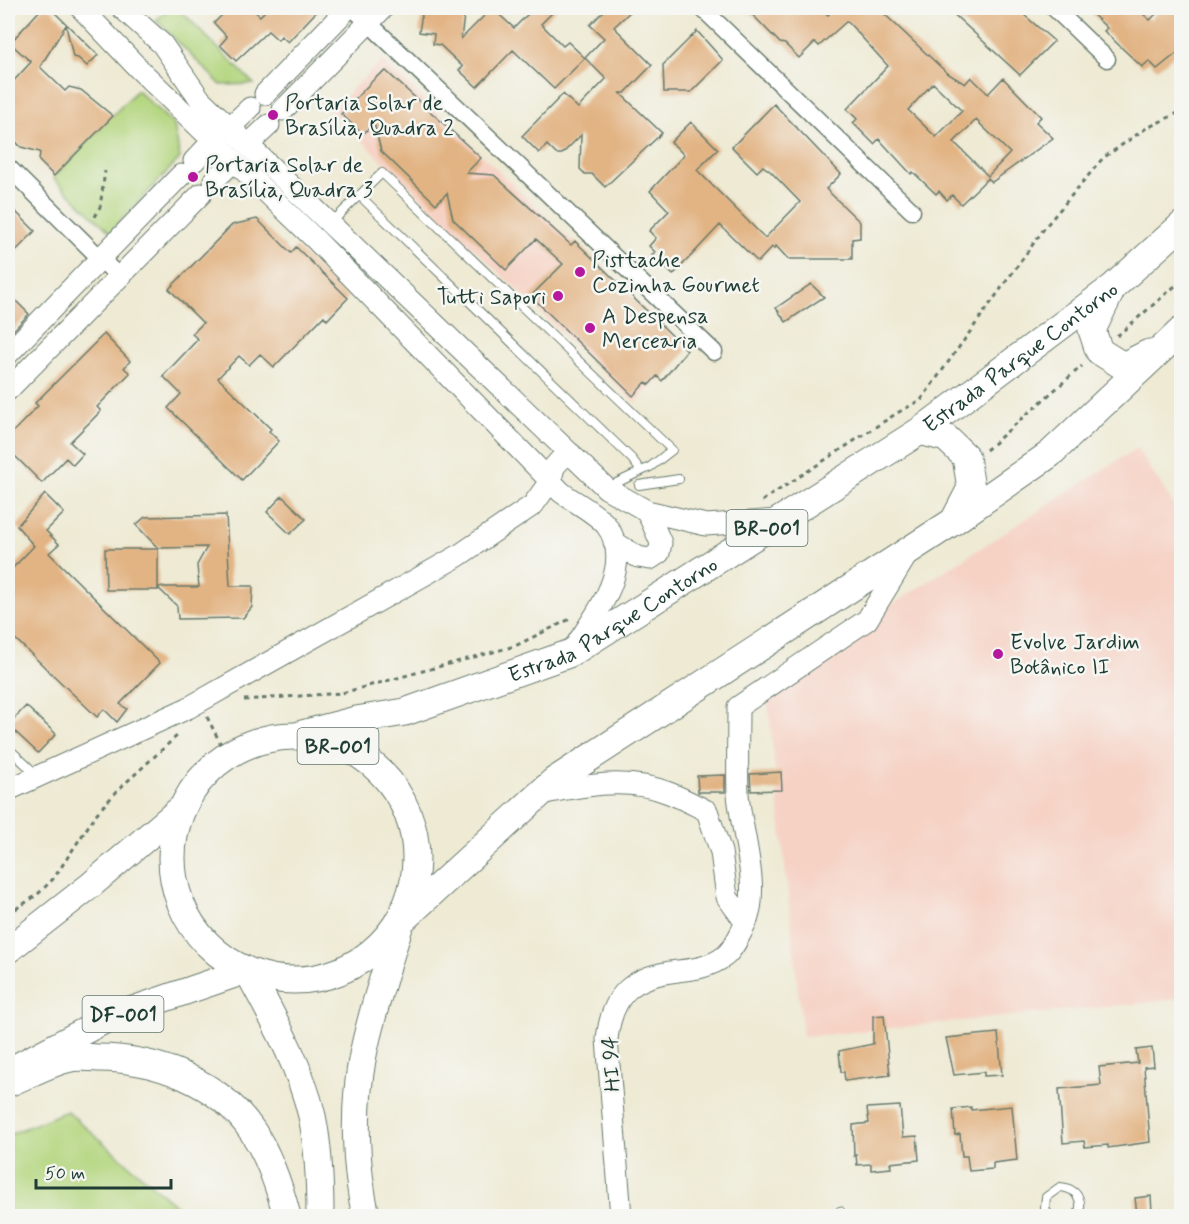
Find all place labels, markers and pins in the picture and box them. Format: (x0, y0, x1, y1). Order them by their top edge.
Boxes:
place label: Portaria Solar de Brasília, Quadra 2 (285, 90, 454, 143)
marker: Portaria Solar de Brasília, Quadra 2 (266, 108, 280, 122)
place label: Portaria Solar de Brasília, Quadra 3 (205, 152, 373, 205)
marker: Portaria Solar de Brasília, Quadra 3 (186, 170, 200, 184)
place label: Pisttache Cozinha Gourmet (592, 247, 760, 300)
marker: Pisttache Cozinha Gourmet (573, 265, 587, 279)
place label: Tutti Sapori (437, 284, 546, 312)
marker: Tutti Sapori (551, 289, 565, 303)
place label: A Despensa Mercearia (602, 303, 709, 356)
marker: A Despensa Mercearia (583, 321, 597, 335)
place label: Evolve Jardim Botânico II (1010, 629, 1140, 682)
marker: Evolve Jardim Botânico II (991, 647, 1005, 661)

